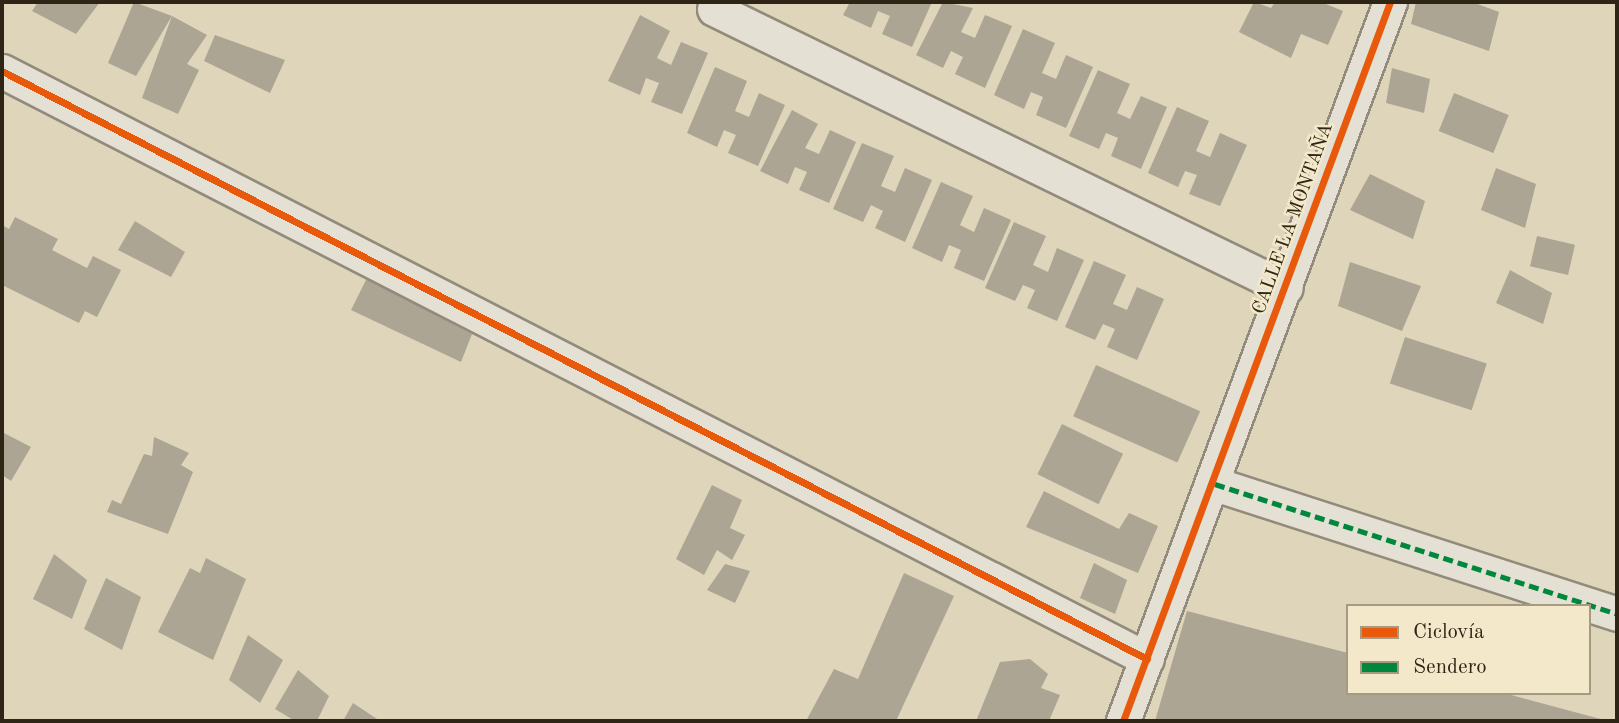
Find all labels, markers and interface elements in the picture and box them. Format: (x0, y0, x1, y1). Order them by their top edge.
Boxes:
street label: CALLE LA MONTAÑA (1249, 120, 1339, 318)
legend (1346, 604, 1591, 695)
text: Ciclovía (1413, 622, 1484, 643)
text: Sendero (1413, 657, 1487, 678)

